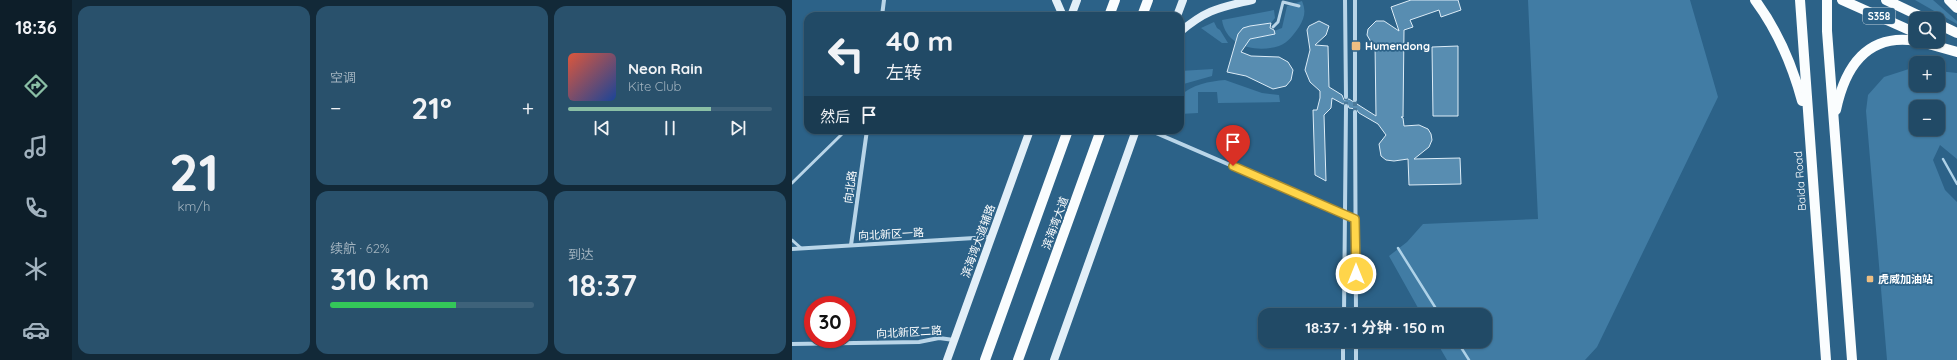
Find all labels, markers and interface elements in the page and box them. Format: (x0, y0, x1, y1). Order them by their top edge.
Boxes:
road number: S358 (1863, 8, 1895, 24)
map controls (1909, 12, 1945, 136)
button: search (1909, 12, 1945, 48)
text: 18:36 (15, 16, 57, 39)
text: 40 m (886, 23, 953, 58)
icon: left (820, 28, 872, 80)
place label: Humendong (1365, 39, 1430, 53)
marker: Humendong (1350, 40, 1362, 52)
button: + (1909, 56, 1945, 92)
text: Neon Rain (628, 59, 703, 78)
text: 左转 (886, 61, 922, 84)
text: 空调 (330, 69, 356, 85)
icon: directions (22, 72, 50, 100)
text: Kite Club (628, 78, 681, 94)
text: 21° (411, 89, 452, 127)
text: − (330, 94, 341, 122)
text: + (522, 94, 534, 122)
button: − (1909, 100, 1945, 136)
icon: arrive (858, 104, 880, 126)
text: 然后 (820, 107, 850, 126)
icon: previous (591, 117, 613, 139)
icon: pause (659, 117, 681, 139)
icon: next (727, 117, 749, 139)
pin (1216, 125, 1250, 166)
icon: arrive (1222, 131, 1244, 153)
icon: music (22, 133, 50, 161)
text: 21 (169, 139, 219, 204)
street label: Baida Road (1791, 151, 1809, 211)
street label: 向北路 (841, 170, 859, 204)
icon: phone (22, 194, 50, 222)
street label: 滨海湾大道 (1039, 195, 1071, 251)
text: km/h (178, 198, 210, 214)
street label: 滨海湾大道辅路 (958, 202, 998, 280)
street label: 向北新区一路 (858, 225, 924, 243)
text: 续航 · 62% (330, 240, 390, 256)
text: 到达 (568, 246, 594, 262)
position arrow (1335, 253, 1377, 295)
icon: climate (22, 255, 50, 283)
text: 310 km (330, 260, 429, 298)
text: 18:37 (568, 266, 637, 304)
place label: 虎威加油站 (1878, 272, 1933, 286)
marker: 虎威加油站 (1865, 274, 1875, 284)
speed limit sign: 30 (804, 296, 856, 348)
icon: car (22, 316, 50, 344)
text: 18:37 · 1 分钟 · 150 m (1305, 318, 1445, 337)
street label: 向北新区二路 (876, 323, 942, 341)

